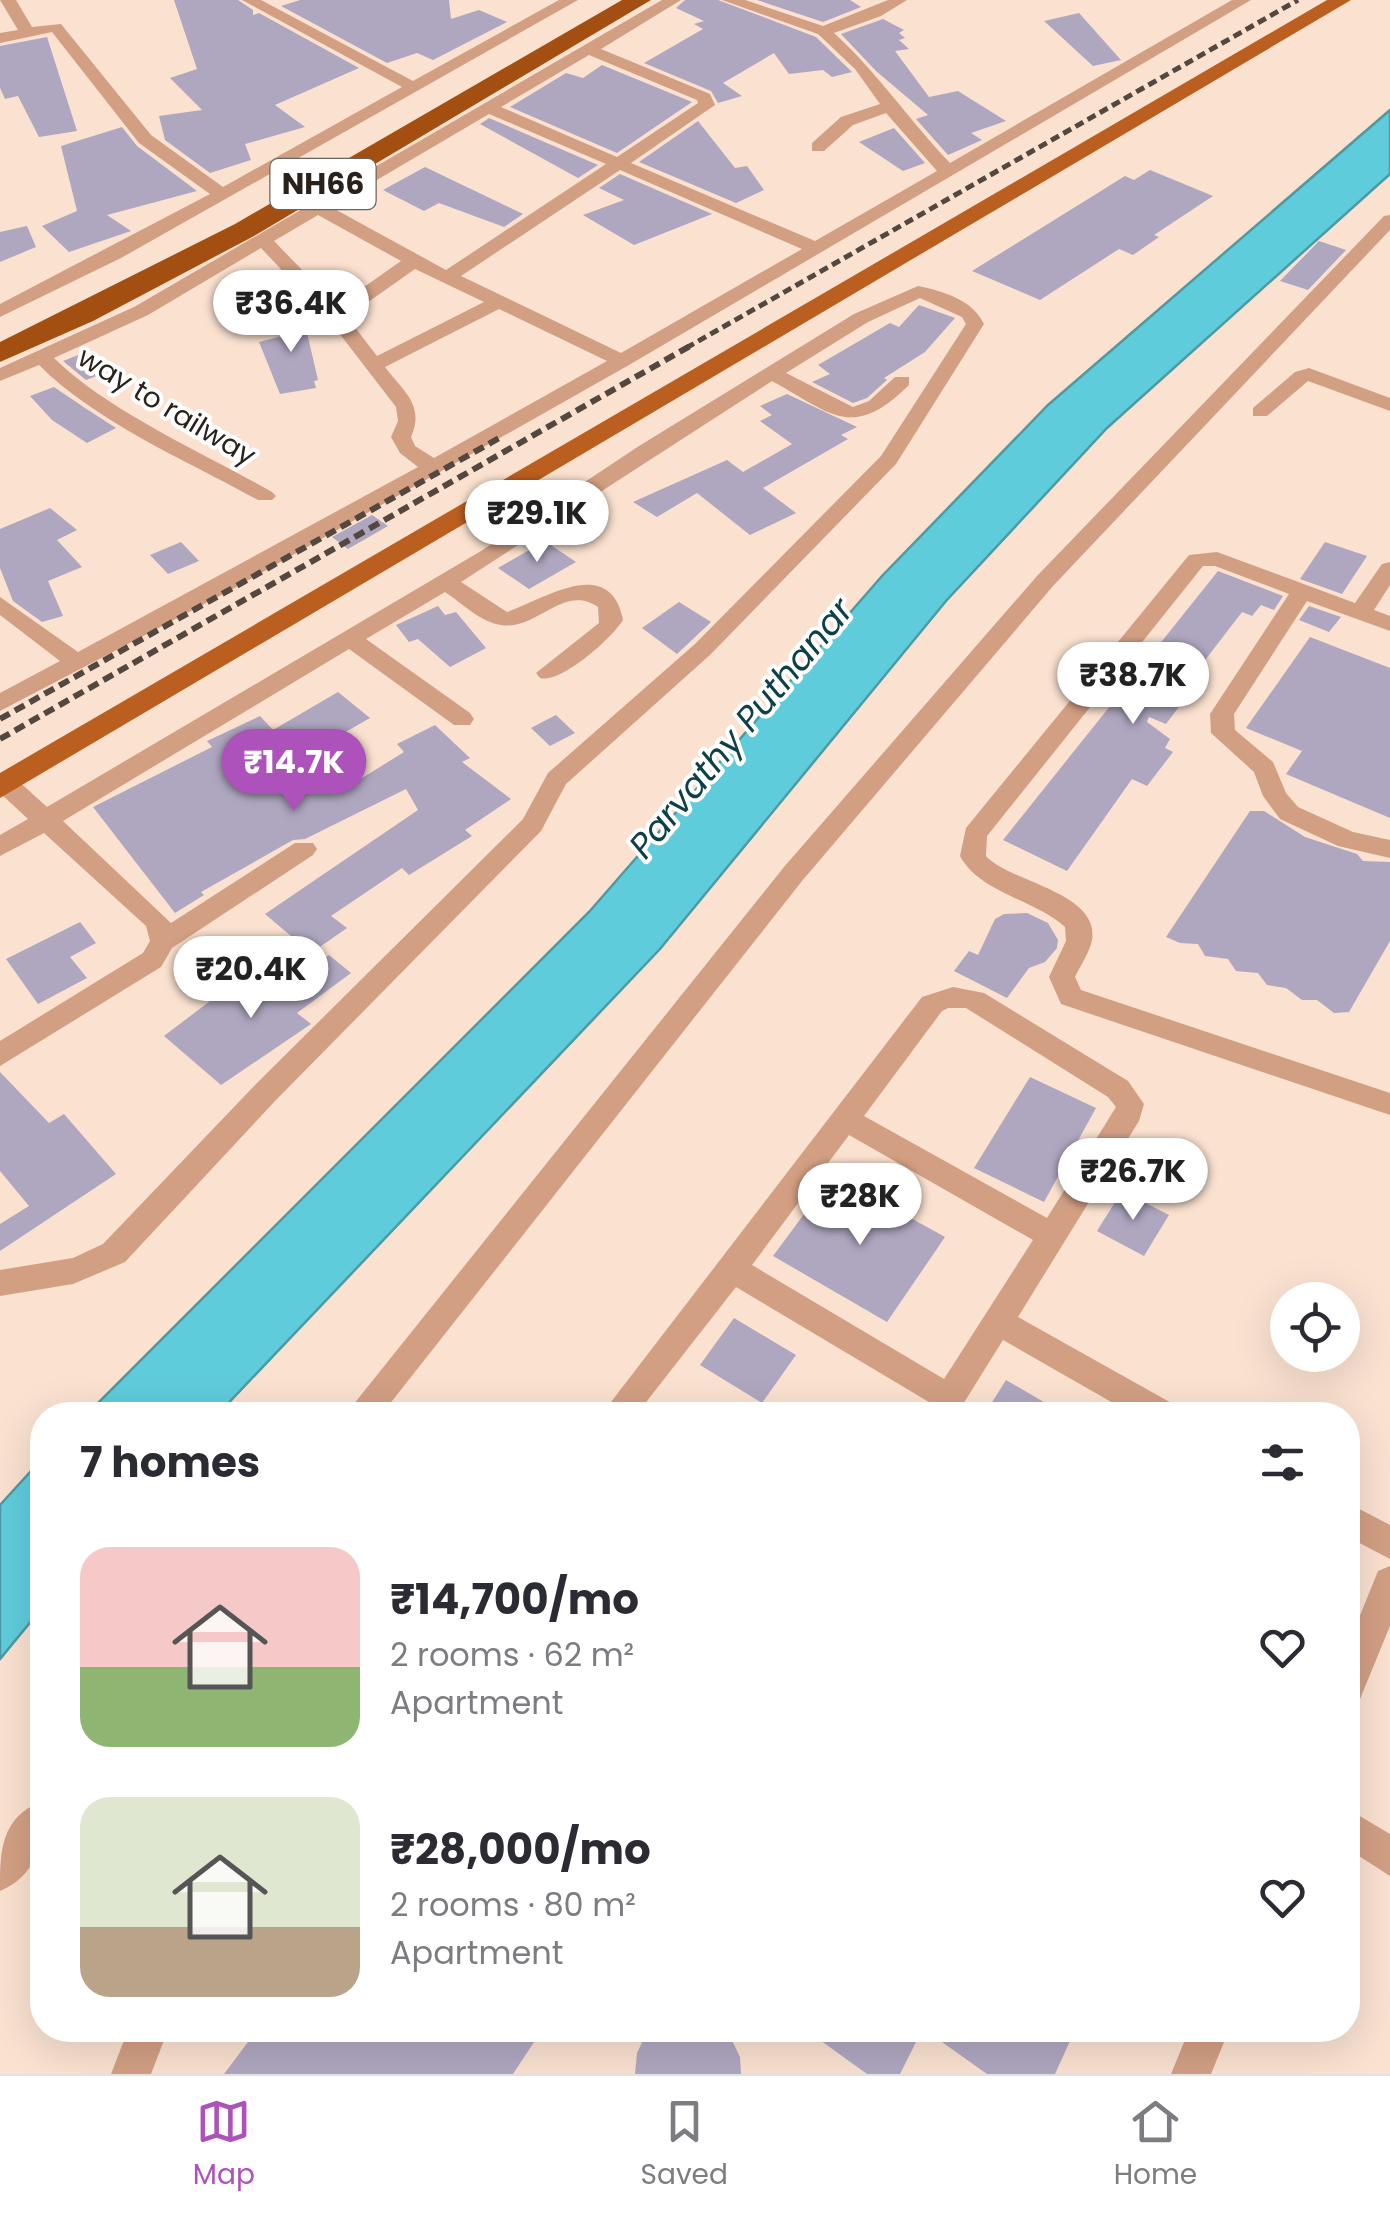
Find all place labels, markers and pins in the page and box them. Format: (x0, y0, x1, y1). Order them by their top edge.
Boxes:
pin: ₹36.4K (210, 270, 372, 355)
pin: ₹29.1K (456, 480, 618, 565)
pin: ₹38.7K (1052, 642, 1214, 727)
pin: ₹14.7K (213, 729, 375, 814)
pin: ₹20.4K (170, 936, 332, 1021)
pin: ₹26.7K (1052, 1138, 1214, 1223)
pin: ₹28K (801, 1163, 919, 1248)

